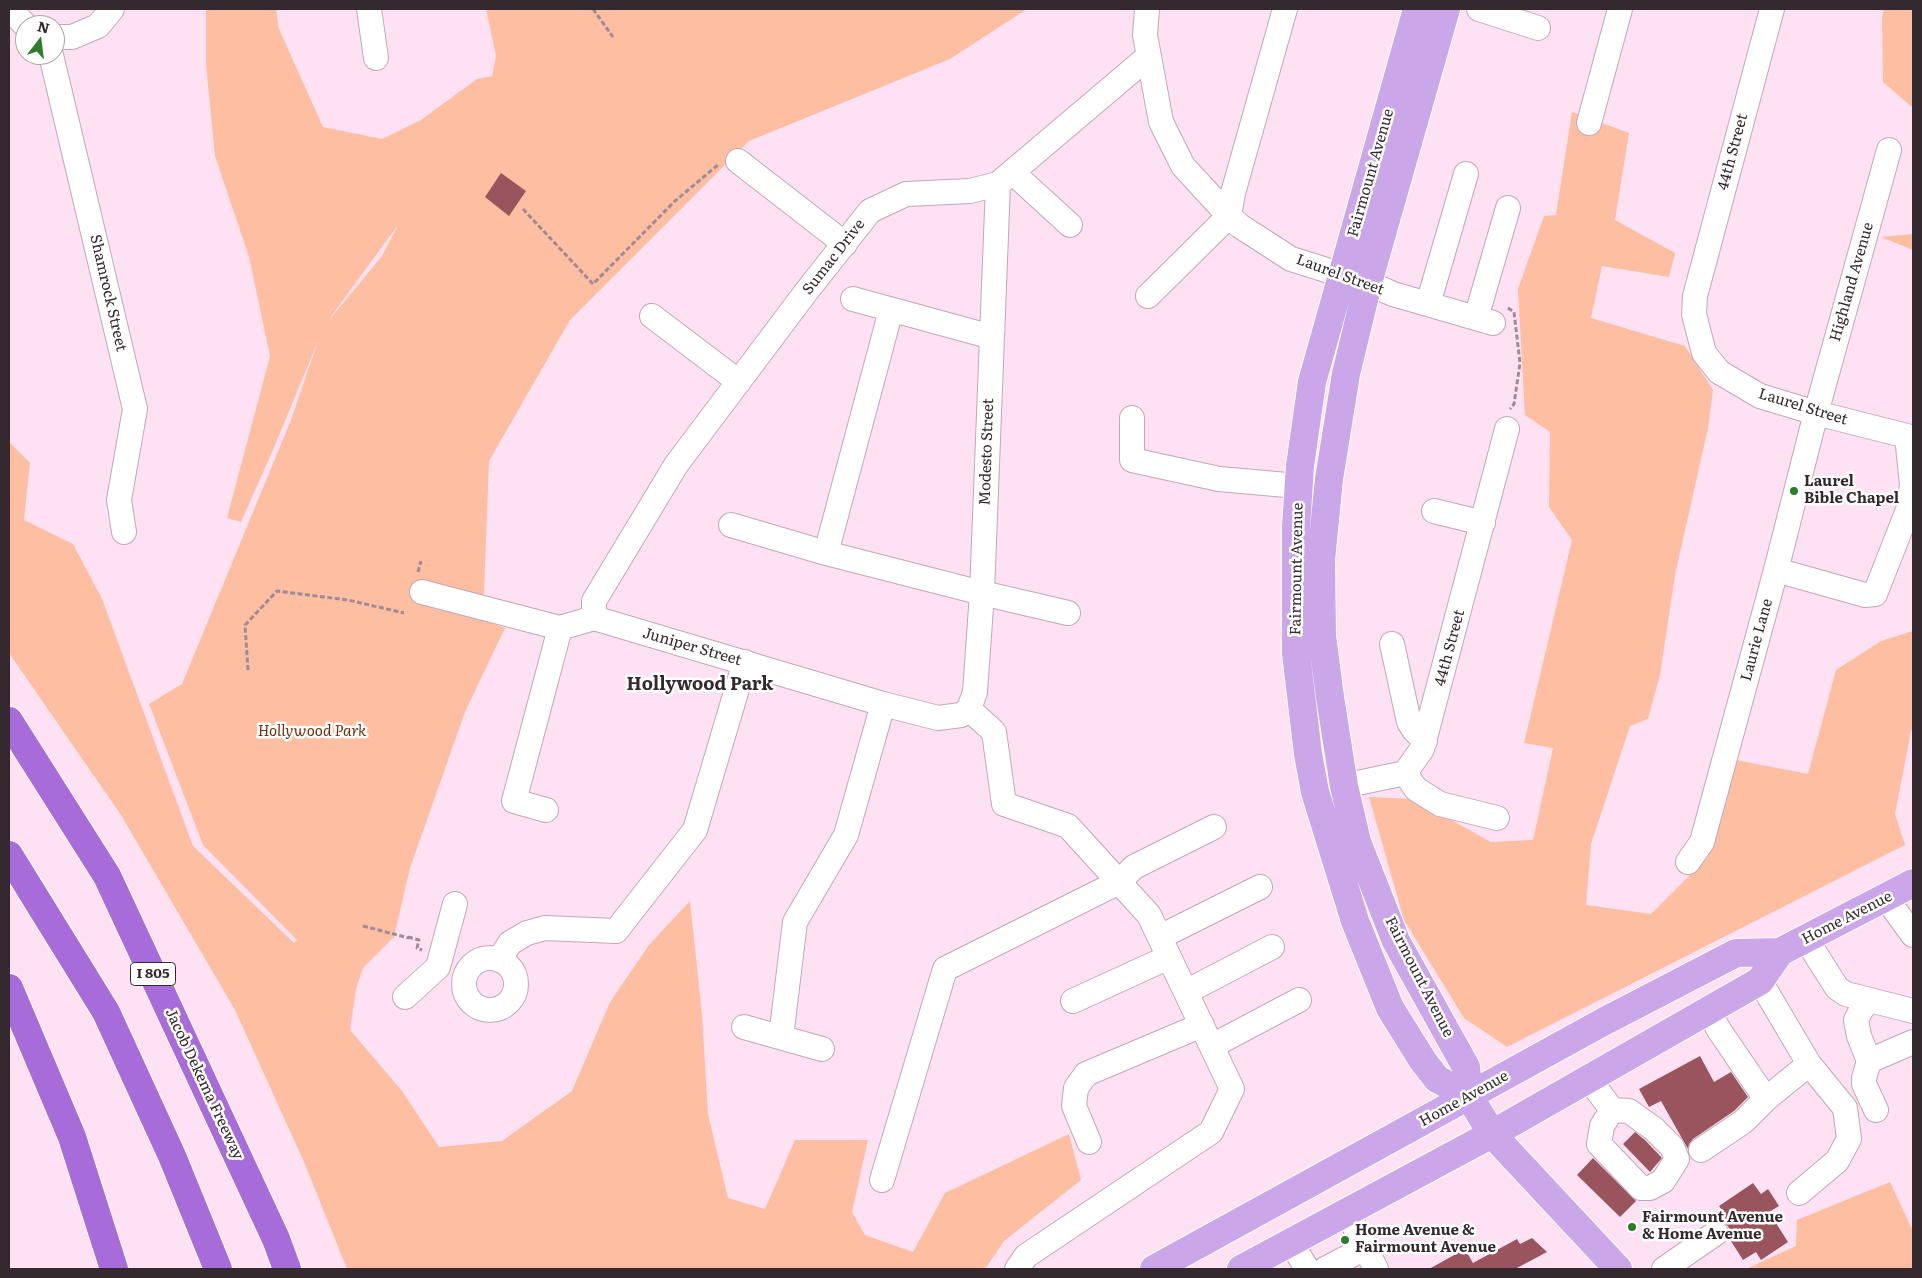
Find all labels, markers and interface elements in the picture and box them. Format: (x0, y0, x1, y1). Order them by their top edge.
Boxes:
north arrow (15, 15, 65, 65)
text: N (35, 15, 52, 38)
street label: Fairmount Avenue (1344, 107, 1398, 239)
street label: 44th Street (1714, 112, 1752, 192)
street label: Sumac Drive (799, 216, 869, 298)
street label: Highland Avenue (1826, 220, 1878, 344)
street label: Shamrock Street (86, 233, 130, 353)
street label: Laurel Street (1294, 251, 1386, 299)
street label: Laurel Street (1756, 385, 1850, 429)
street label: Modesto Street (976, 398, 998, 506)
place label: Laurel Bible Chapel (1804, 473, 1899, 508)
marker: Laurel Bible Chapel (1788, 485, 1800, 497)
street label: Fairmount Avenue (1287, 503, 1307, 635)
street label: Laurie Lane (1737, 597, 1777, 683)
street label: 44th Street (1431, 608, 1469, 688)
street label: Juniper Street (640, 624, 744, 670)
district label: Hollywood Park (627, 674, 773, 696)
park label: Hollywood Park (258, 723, 366, 741)
street label: Home Avenue (1799, 888, 1895, 948)
street label: Fairmount Avenue (1381, 914, 1457, 1040)
road number: I 805 (130, 962, 176, 986)
street label: Jacob Dekema Freeway (161, 1006, 247, 1162)
street label: Home Avenue (1416, 1067, 1512, 1131)
place label: Fairmount Avenue & Home Avenue (1642, 1209, 1783, 1244)
marker: Fairmount Avenue & Home Avenue (1626, 1221, 1638, 1233)
place label: Home Avenue & Fairmount Avenue (1355, 1222, 1496, 1257)
marker: Home Avenue & Fairmount Avenue (1339, 1234, 1351, 1246)

